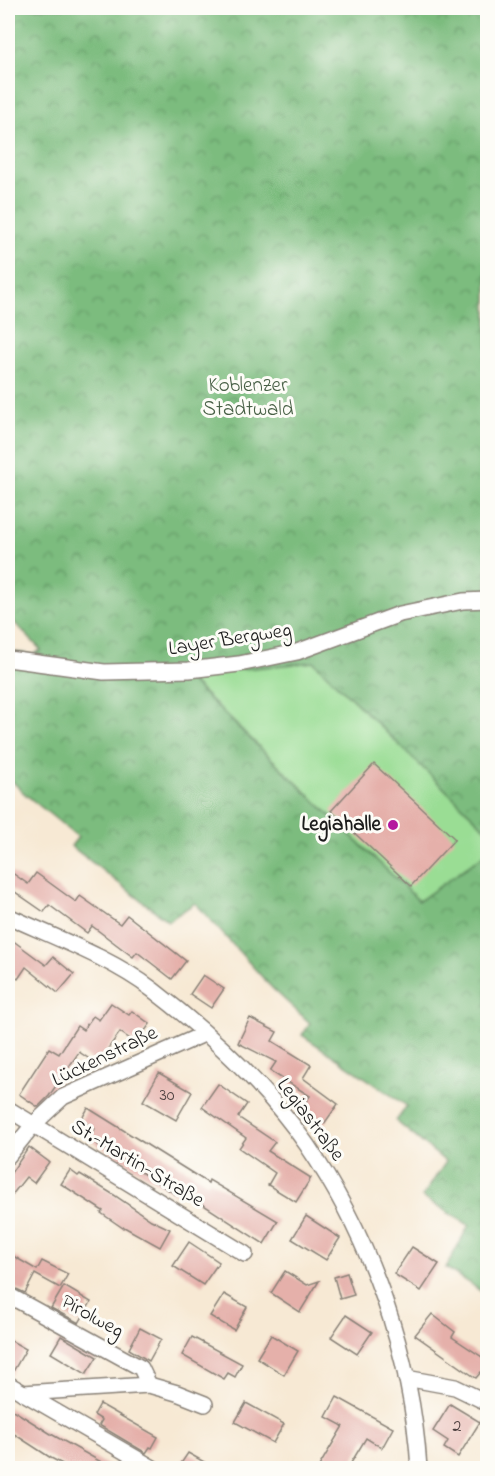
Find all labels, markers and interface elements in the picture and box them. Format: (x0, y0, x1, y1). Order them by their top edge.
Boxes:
park label: Koblenzer Stadtwald (202, 371, 294, 425)
street label: Layer Bergweg (166, 615, 294, 666)
place label: Legiahalle (301, 810, 382, 842)
marker: Legiahalle (386, 818, 400, 832)
street label: Lückenstraße (47, 1018, 163, 1095)
street label: Legiastraße (267, 1072, 352, 1170)
house number: 30 (159, 1083, 175, 1109)
street label: St.-Martin-Straße (64, 1112, 210, 1216)
street label: Pirolweg (54, 1287, 129, 1348)
house number: 2 (453, 1414, 462, 1440)

